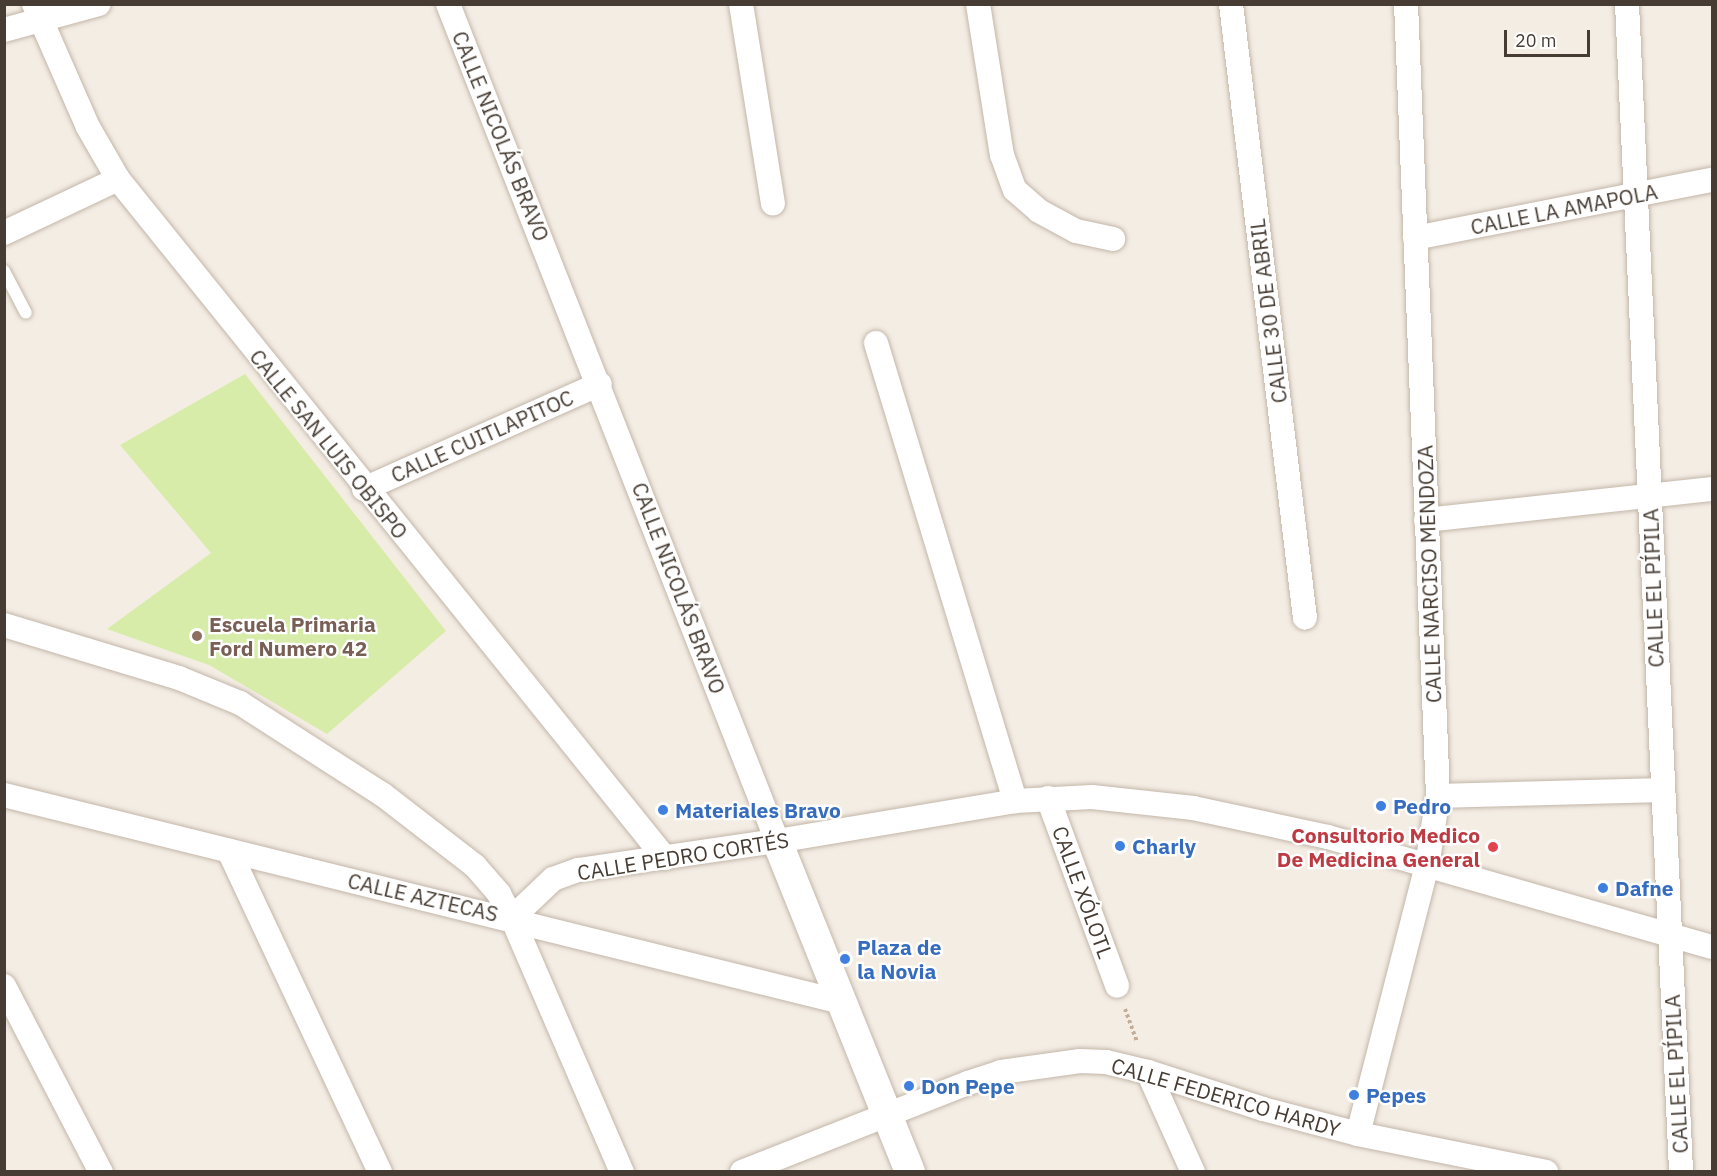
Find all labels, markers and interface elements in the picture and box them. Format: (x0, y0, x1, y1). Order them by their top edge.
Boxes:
scale bar (1507, 18, 1592, 56)
street label: CALLE NICOLÁS BRAVO (447, 27, 555, 245)
text: 20 m (1515, 29, 1557, 52)
street label: CALLE LA AMAPOLA (1468, 179, 1660, 239)
street label: CALLE 30 DE ABRIL (1244, 217, 1292, 405)
street label: CALLE SAN LUIS OBISPO (245, 344, 413, 544)
street label: CALLE CUITLAPITOC (387, 384, 577, 488)
street label: CALLE NARCISO MENDOZA (1412, 445, 1446, 703)
street label: CALLE NICOLÁS BRAVO (627, 479, 731, 697)
street label: CALLE EL PÍPILA (1638, 508, 1668, 668)
place label: Escuela Primaria Ford Numero 42 (209, 611, 376, 661)
marker: Escuela Primaria Ford Numero 42 (190, 629, 204, 643)
place label: Pedro (1393, 793, 1451, 819)
place label: Materiales Bravo (675, 797, 841, 823)
marker: Pedro (1374, 799, 1388, 813)
marker: Materiales Bravo (656, 803, 670, 817)
street label: CALLE XÓLOTL (1047, 822, 1119, 962)
place label: Consultorio Medico De Medicina General (1277, 822, 1480, 872)
street label: CALLE PEDRO CORTÉS (575, 827, 791, 885)
place label: Charly (1132, 833, 1196, 859)
marker: Consultorio Medico De Medicina General (1484, 838, 1502, 856)
marker: Charly (1113, 839, 1127, 853)
street label: CALLE AZTECAS (345, 867, 501, 927)
place label: Dafne (1615, 875, 1673, 901)
marker: Dafne (1596, 881, 1610, 895)
place label: Plaza de la Novia (857, 934, 941, 984)
marker: Plaza de la Novia (838, 952, 852, 966)
street label: CALLE EL PÍPILA (1659, 994, 1693, 1154)
street label: CALLE FEDERICO HARDY (1109, 1052, 1343, 1142)
place label: Don Pepe (921, 1073, 1015, 1099)
marker: Don Pepe (902, 1079, 916, 1093)
place label: Pepes (1366, 1082, 1426, 1108)
marker: Pepes (1347, 1088, 1361, 1102)

